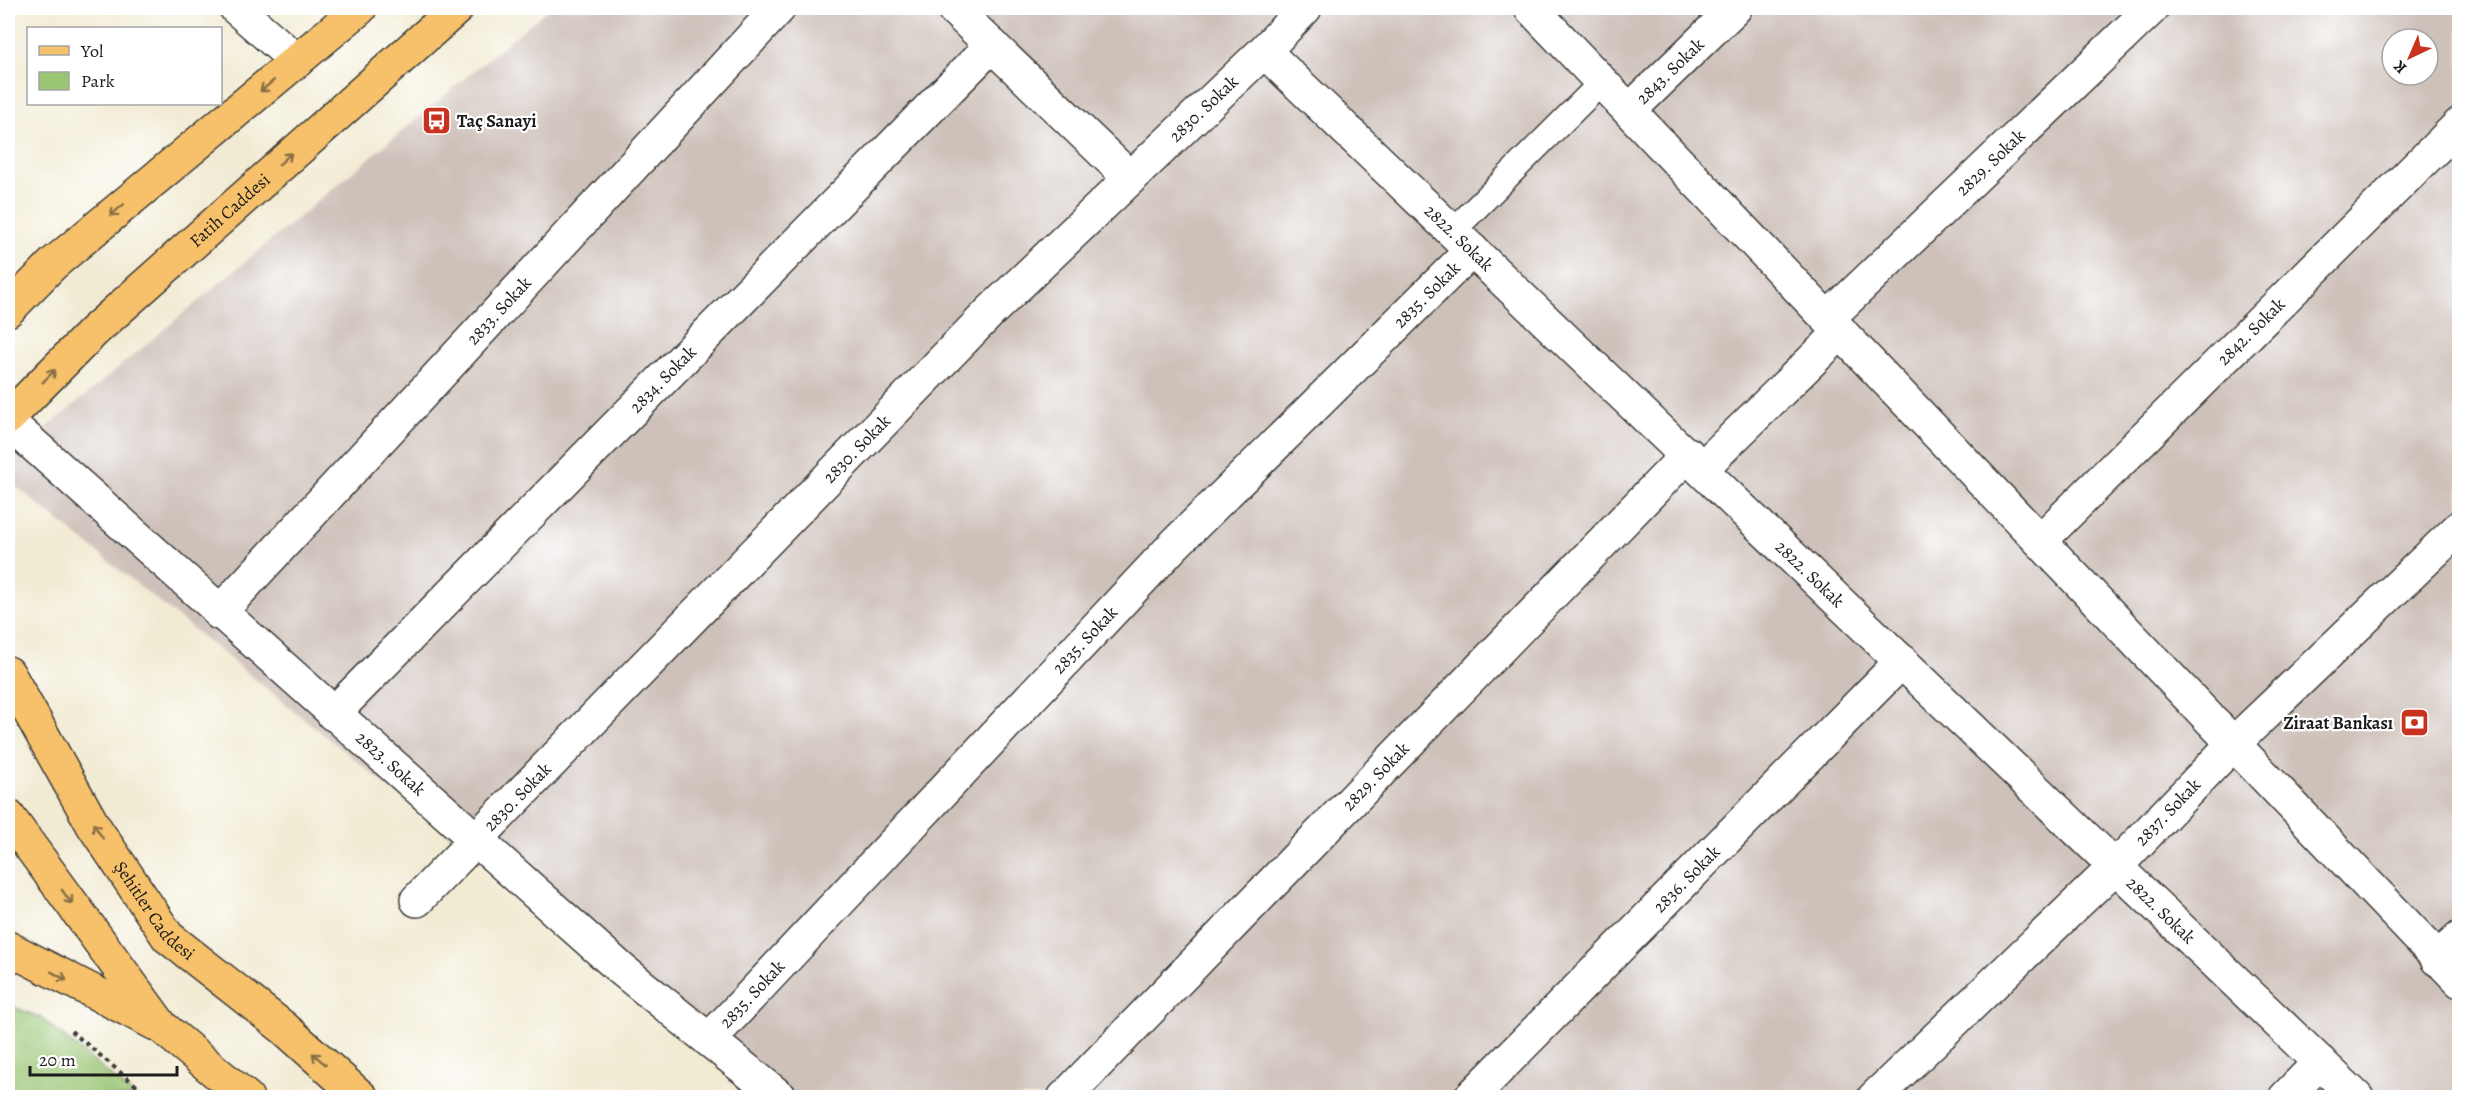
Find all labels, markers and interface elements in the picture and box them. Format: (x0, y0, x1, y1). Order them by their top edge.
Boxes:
legend (27, 27, 222, 105)
north arrow (2380, 27, 2440, 87)
street label: 2843. Sokak (1631, 32, 1709, 109)
text: Yol (80, 39, 104, 63)
text: K (2389, 55, 2412, 79)
text: Park (81, 69, 115, 93)
street label: 2830. Sokak (1164, 70, 1243, 147)
one-way arrow (260, 79, 275, 93)
bus stop icon: Taç Sanayi (420, 105, 452, 137)
place label: Taç Sanayi (457, 109, 536, 133)
street label: 2829. Sokak (1951, 124, 2030, 201)
one-way arrow (278, 152, 293, 166)
street label: Fatih Caddesi (184, 168, 275, 253)
street label: 2822. Sokak (1419, 199, 1499, 277)
one-way arrow (109, 204, 125, 217)
street label: 2835. Sokak (1388, 256, 1466, 333)
street label: 2833. Sokak (461, 271, 537, 350)
street label: 2842. Sokak (2212, 292, 2290, 371)
street label: 2834. Sokak (624, 340, 702, 418)
one-way arrow (42, 369, 56, 384)
street label: 2830. Sokak (818, 409, 896, 488)
street label: 2822. Sokak (1770, 535, 1850, 613)
street label: 2835. Sokak (1047, 601, 1123, 679)
bank icon: Ziraat Bankası (2398, 707, 2430, 739)
place label: Ziraat Bankası (2283, 711, 2393, 735)
street label: 2823. Sokak (351, 726, 431, 801)
street label: 2829. Sokak (1337, 737, 1415, 816)
street label: 2830. Sokak (478, 757, 557, 836)
street label: 2837. Sokak (2130, 773, 2206, 851)
one-way arrow (91, 823, 103, 840)
street label: 2836. Sokak (1648, 840, 1725, 918)
street label: Şehitler Caddesi (108, 856, 200, 966)
street label: 2822. Sokak (2121, 871, 2201, 949)
one-way arrow (61, 888, 73, 904)
street label: 2835. Sokak (714, 955, 790, 1033)
one-way arrow (50, 971, 67, 983)
scale bar (30, 1039, 177, 1077)
text: 20 m (39, 1048, 76, 1072)
one-way arrow (311, 1052, 326, 1066)

